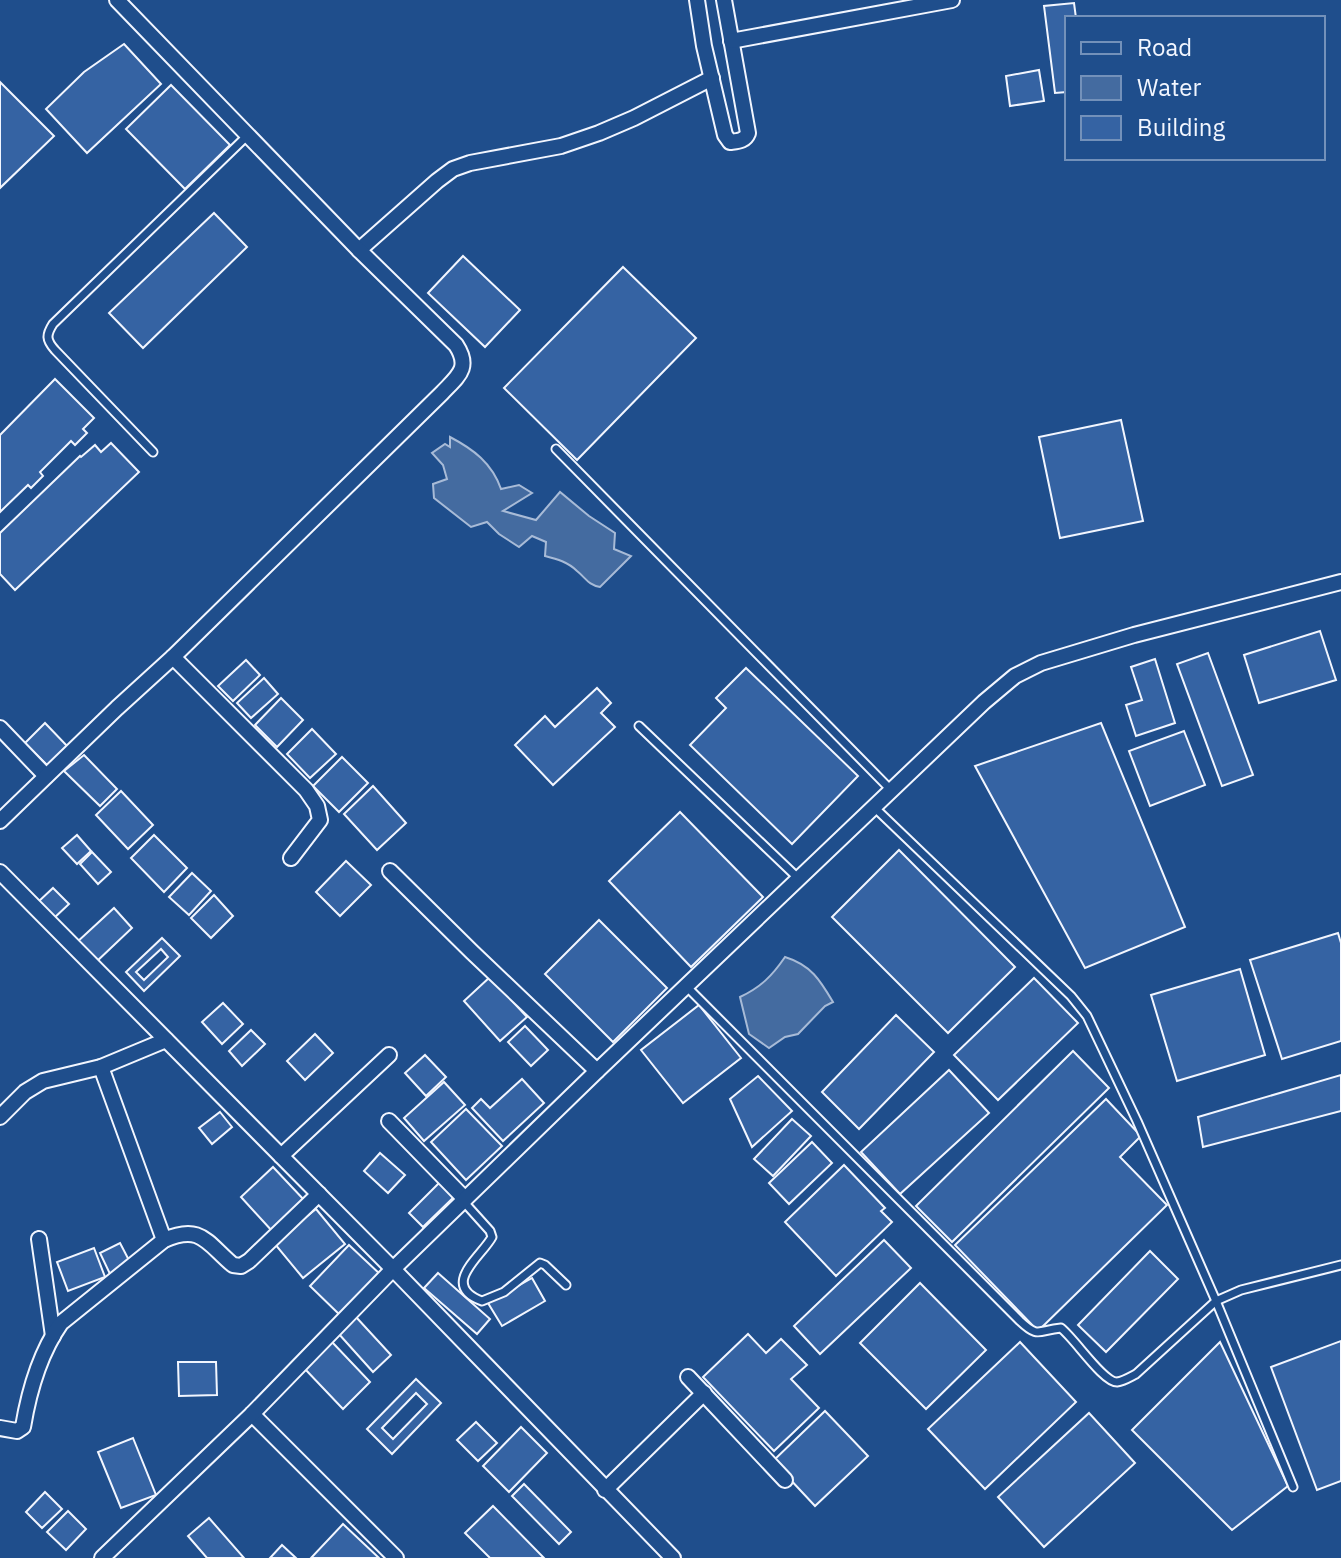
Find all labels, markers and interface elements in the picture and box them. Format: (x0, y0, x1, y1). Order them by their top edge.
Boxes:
legend (1065, 16, 1325, 160)
text: Road (1137, 31, 1192, 63)
text: Water (1137, 71, 1201, 103)
text: Building (1137, 111, 1225, 143)

